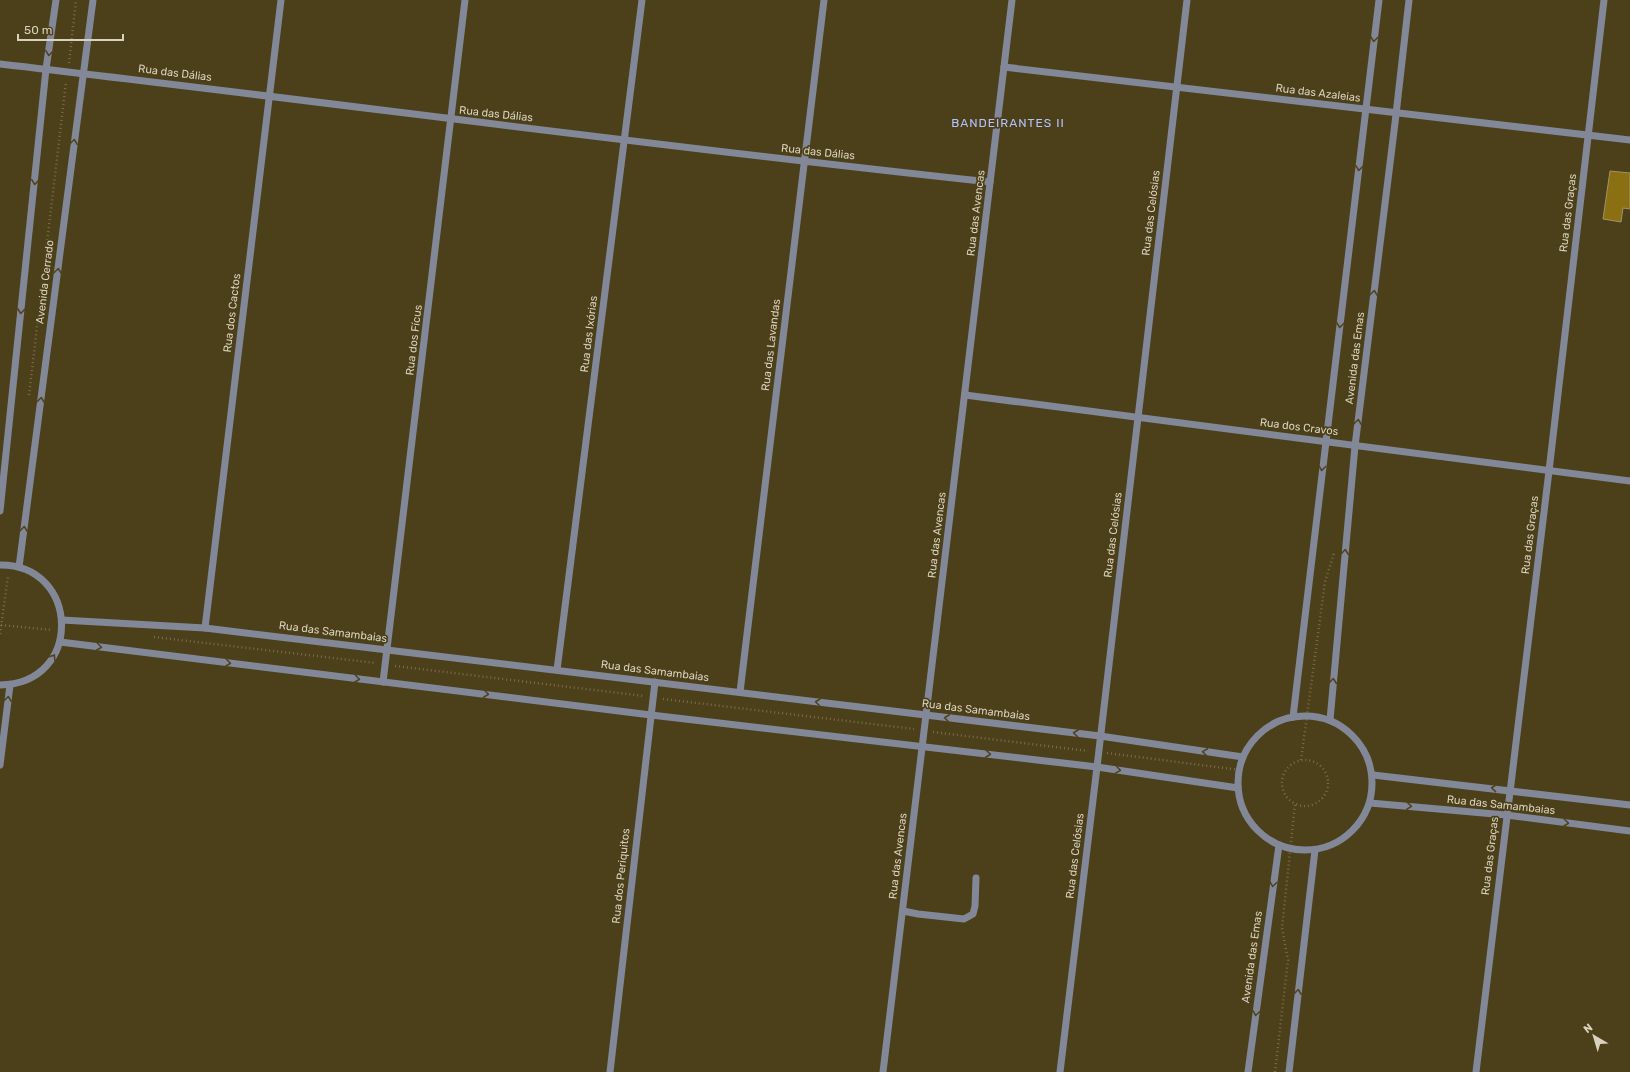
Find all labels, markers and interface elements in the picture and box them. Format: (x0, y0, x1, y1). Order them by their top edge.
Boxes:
scale bar (18, 16, 123, 42)
text: 50 m (24, 23, 52, 37)
one-way arrow (1370, 36, 1379, 42)
one-way arrow (45, 49, 54, 56)
street label: Rua das Dálias (137, 62, 213, 84)
street label: Rua das Azaleias (1275, 81, 1362, 105)
street label: Rua das Dálias (458, 104, 534, 124)
district label: BANDEIRANTES II (951, 116, 1065, 130)
one-way arrow (69, 139, 78, 145)
street label: Rua das Dálias (780, 142, 856, 162)
one-way arrow (1355, 165, 1364, 171)
street label: Rua das Avencas (964, 169, 988, 257)
street label: Rua das Celósias (1139, 169, 1163, 256)
street label: Rua das Graças (1557, 173, 1579, 253)
one-way arrow (30, 179, 39, 185)
street label: Avenida Cerrado (33, 239, 57, 325)
one-way arrow (53, 268, 62, 274)
street label: Rua dos Cactos (221, 272, 243, 353)
one-way arrow (1369, 290, 1378, 296)
street label: Rua das Ixórias (578, 295, 600, 373)
street label: Rua das Lavandas (759, 298, 783, 392)
street label: Rua dos Fícus (403, 303, 425, 376)
one-way arrow (17, 308, 26, 314)
street label: Avenida das Emas (1343, 311, 1367, 405)
one-way arrow (1335, 322, 1344, 328)
one-way arrow (36, 397, 45, 403)
street label: Rua dos Cravos (1259, 416, 1339, 438)
one-way arrow (1353, 419, 1362, 425)
one-way arrow (1318, 464, 1327, 471)
street label: Rua das Avencas (925, 491, 949, 579)
street label: Rua das Celósias (1101, 491, 1125, 578)
street label: Rua das Graças (1519, 495, 1541, 575)
one-way arrow (20, 526, 29, 532)
one-way arrow (1341, 548, 1350, 555)
street label: Rua das Samambaias (278, 619, 388, 645)
one-way arrow (96, 642, 102, 651)
one-way arrow (48, 654, 55, 661)
one-way arrow (225, 658, 231, 667)
street label: Rua das Samambaias (600, 658, 710, 684)
one-way arrow (354, 674, 360, 683)
one-way arrow (1329, 678, 1338, 684)
one-way arrow (483, 690, 489, 699)
one-way arrow (3, 696, 12, 702)
street label: Rua das Samambaias (921, 697, 1031, 723)
one-way arrow (815, 698, 821, 707)
one-way arrow (944, 714, 950, 723)
one-way arrow (1073, 729, 1079, 738)
one-way arrow (1202, 748, 1208, 757)
one-way arrow (985, 750, 991, 759)
one-way arrow (1114, 765, 1121, 774)
one-way arrow (1491, 784, 1497, 793)
street label: Rua das Samambaias (1446, 793, 1556, 817)
one-way arrow (1406, 802, 1412, 811)
street label: Rua das Avencas (886, 812, 910, 900)
street label: Rua das Celósias (1063, 812, 1087, 899)
street label: Rua das Graças (1479, 816, 1501, 896)
one-way arrow (1563, 818, 1569, 827)
street label: Rua dos Periquitos (610, 827, 633, 924)
one-way arrow (1269, 881, 1278, 887)
street label: Avenida das Emas (1239, 910, 1265, 1004)
one-way arrow (1293, 988, 1302, 995)
one-way arrow (1252, 1010, 1261, 1016)
north arrow (1574, 1016, 1614, 1056)
text: N (1581, 1021, 1595, 1036)

